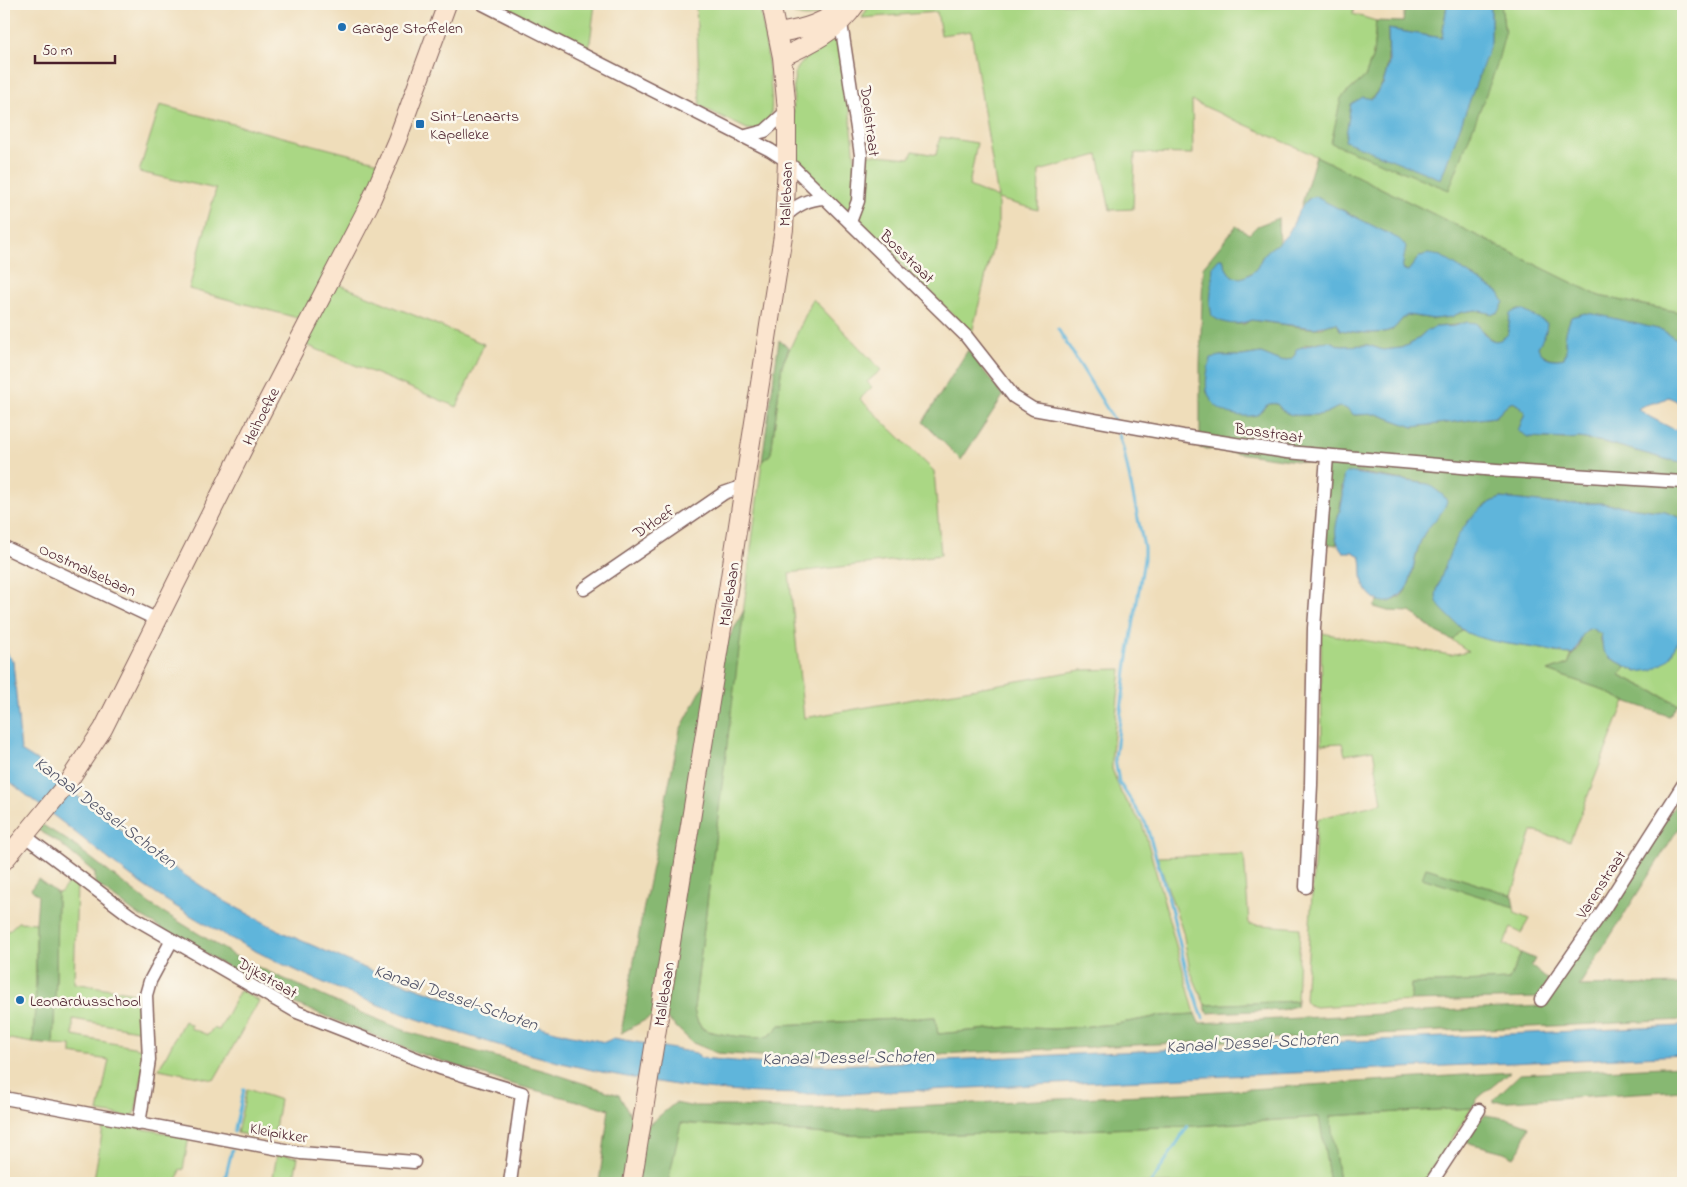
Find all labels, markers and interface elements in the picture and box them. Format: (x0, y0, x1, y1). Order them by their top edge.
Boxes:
place label: Garage Stoffelen (352, 17, 463, 41)
marker: Garage Stoffelen (336, 21, 348, 33)
scale bar (35, 32, 115, 64)
text: 50 m (42, 40, 73, 62)
street label: Doelstraat (853, 84, 885, 159)
place label: Sint-Lenaarts Kapelleke (430, 105, 519, 147)
marker: Sint-Lenaarts Kapelleke (414, 118, 426, 130)
street label: Mallebaan (774, 161, 800, 227)
street label: Bosstraat (873, 224, 940, 290)
street label: Heihoefke (237, 383, 287, 450)
street label: Bosstraat (1232, 417, 1305, 451)
street label: D'Hoef (628, 500, 680, 546)
street label: Oostmalsebaan (34, 538, 140, 604)
street label: Mallebaan (713, 560, 747, 628)
water label: Kanaal Dessel-Schoten (28, 751, 182, 876)
street label: Varenstraat (1570, 846, 1633, 925)
street label: Dijkstraat (232, 951, 302, 1006)
water label: Kanaal Dessel-Schoten (370, 959, 542, 1040)
street label: Mallebaan (648, 960, 682, 1028)
place label: Leonardusschool (30, 990, 141, 1014)
marker: Leonardusschool (14, 994, 26, 1006)
water label: Kanaal Dessel-Schoten (1165, 1026, 1340, 1061)
water label: Kanaal Dessel-Schoten (762, 1044, 935, 1074)
street label: Kleipikker (248, 1117, 309, 1151)

